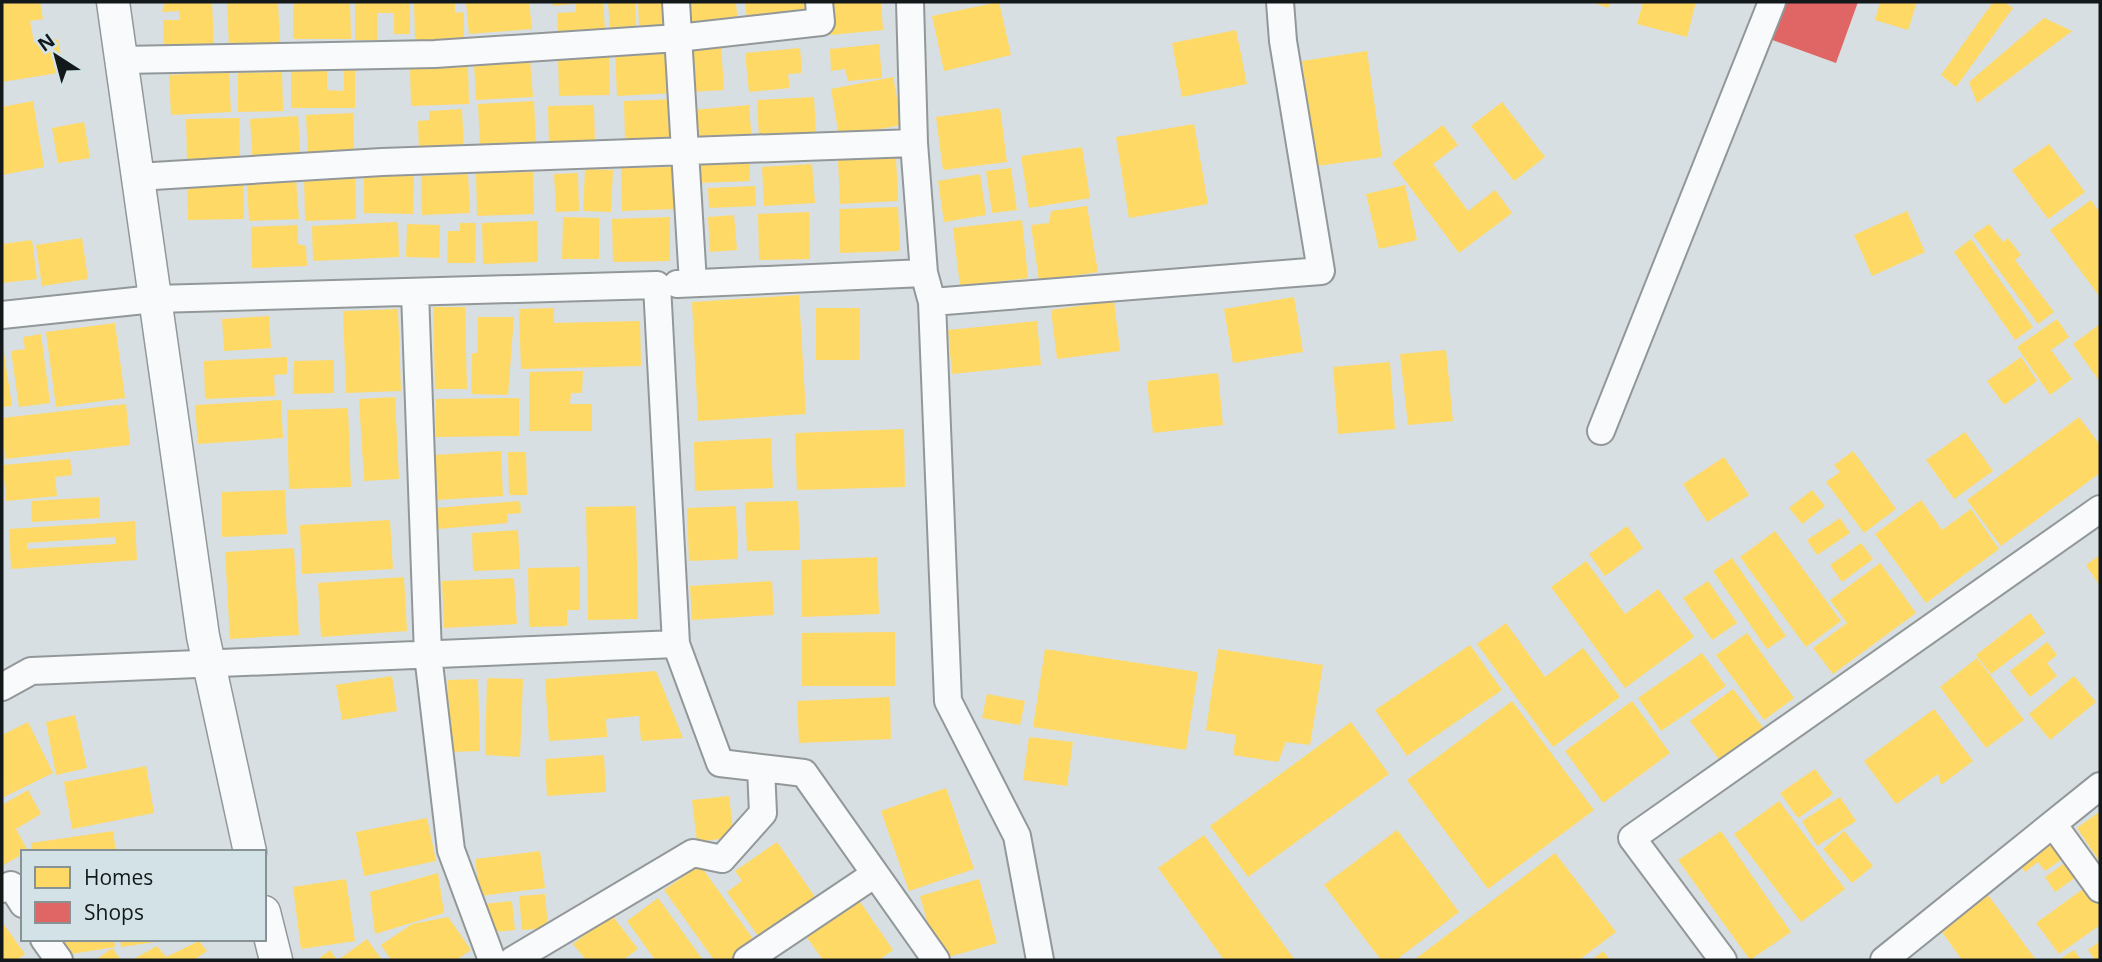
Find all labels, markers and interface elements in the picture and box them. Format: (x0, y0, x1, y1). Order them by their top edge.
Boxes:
north arrow (21, 21, 91, 91)
text: N (32, 27, 60, 57)
legend (21, 850, 266, 941)
text: Homes (84, 863, 153, 891)
text: Shops (84, 898, 144, 926)

